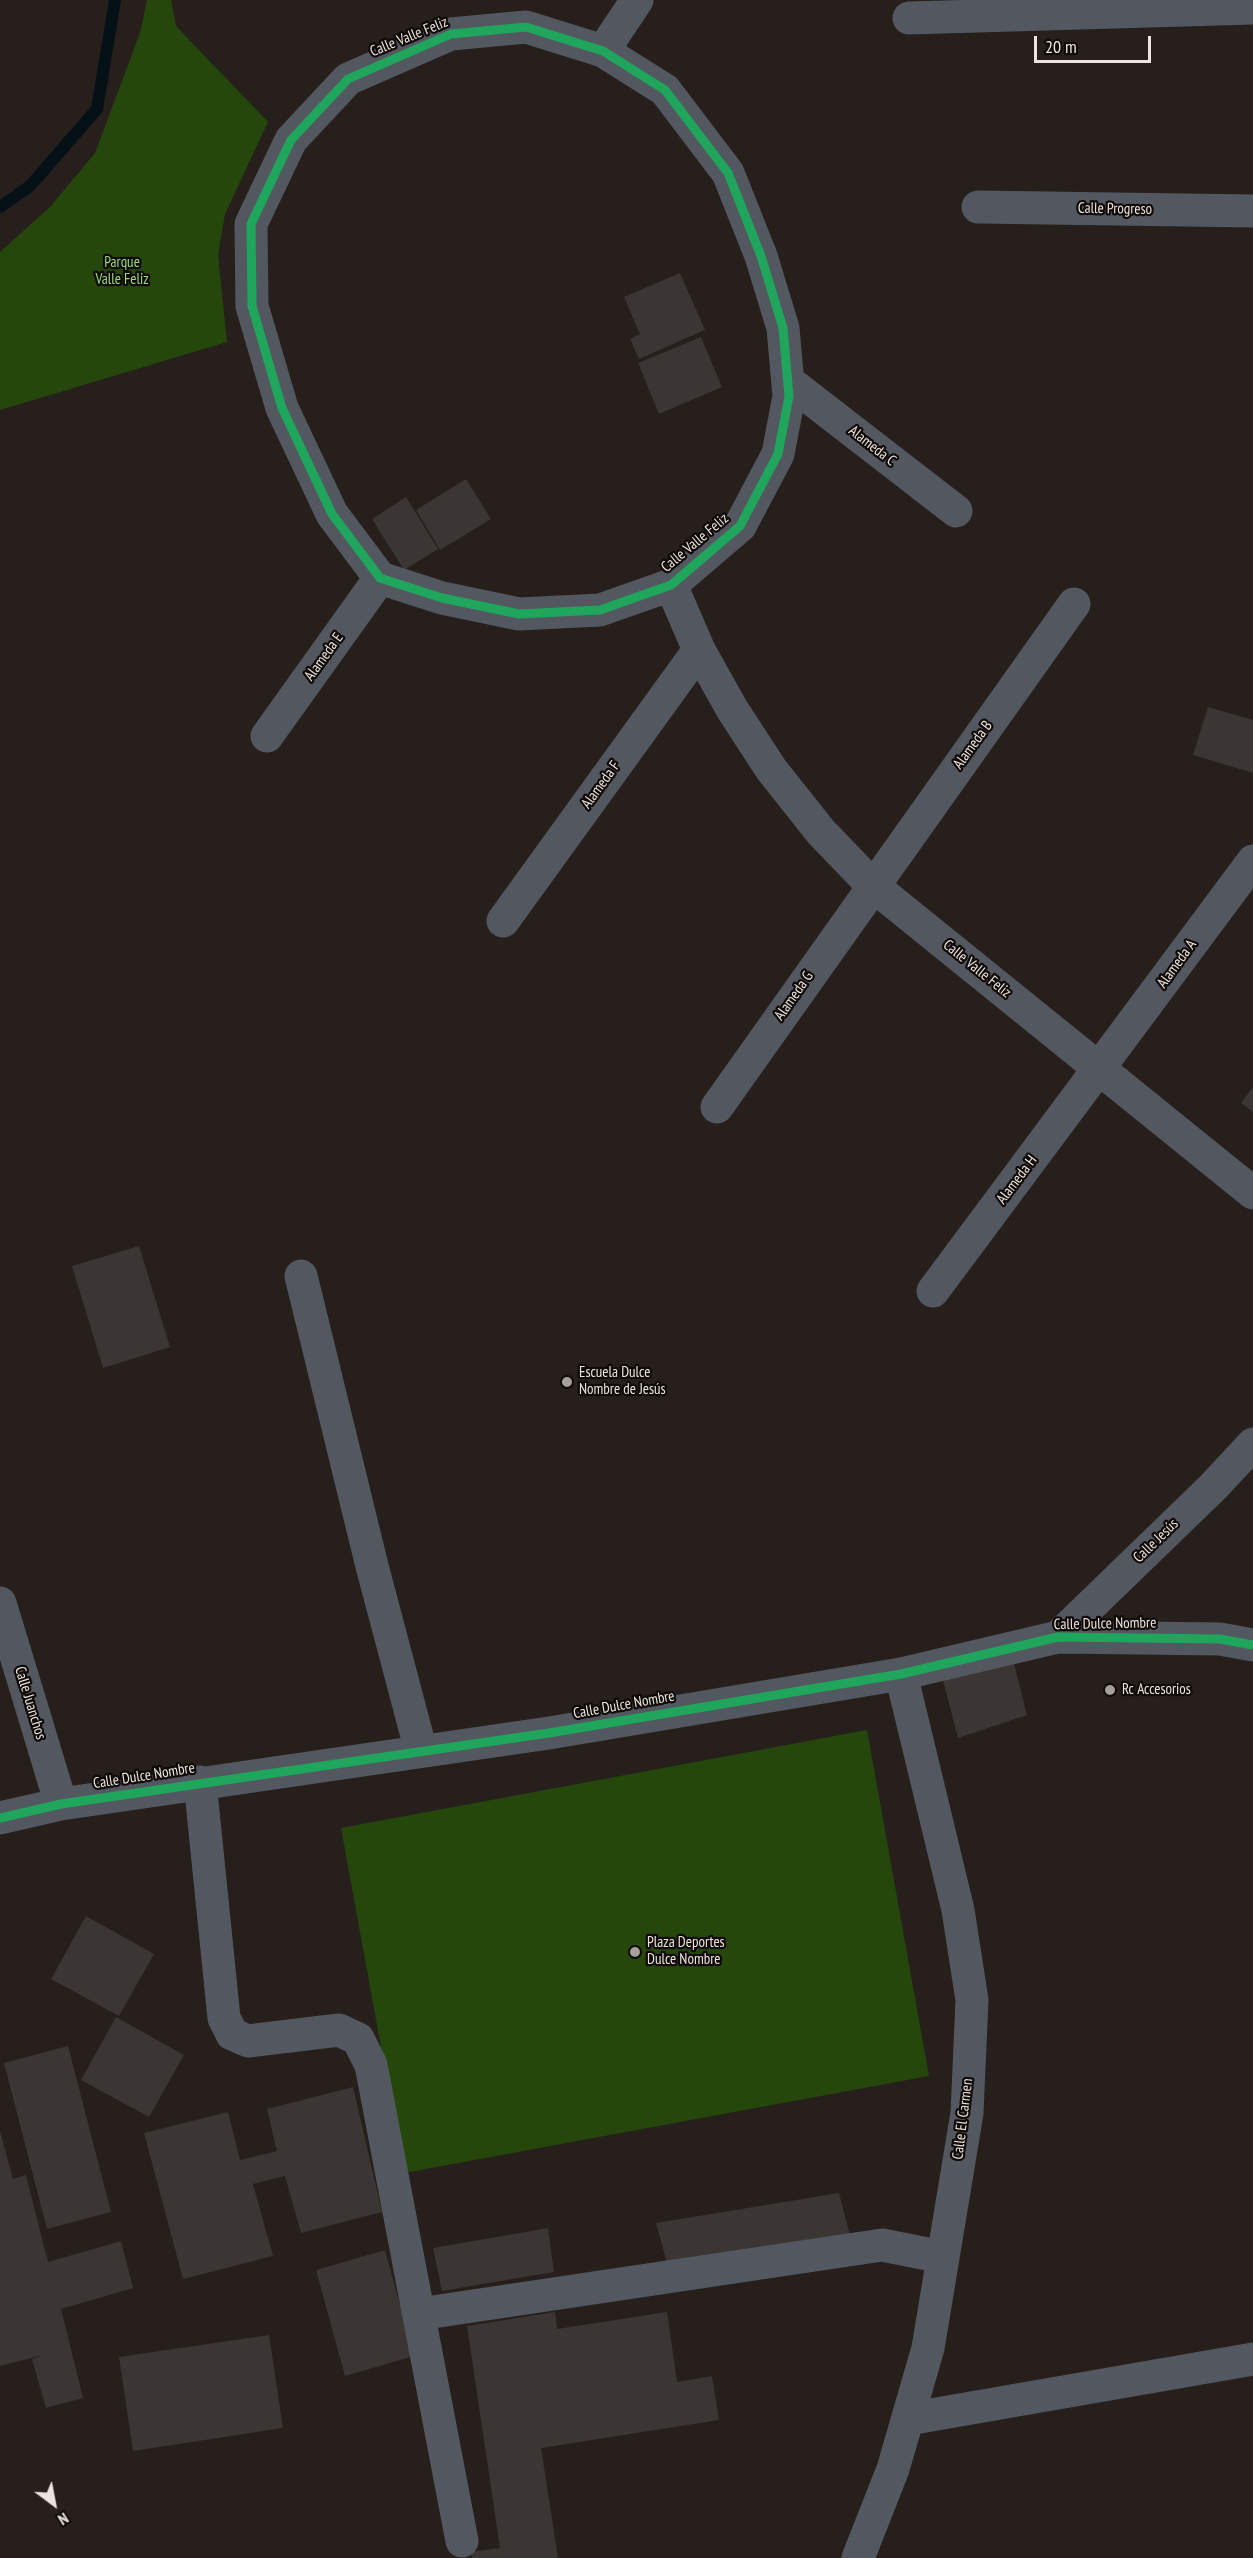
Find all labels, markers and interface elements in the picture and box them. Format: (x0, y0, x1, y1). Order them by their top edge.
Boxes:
street label: Calle Valle Feliz (367, 13, 451, 61)
scale bar (1037, 24, 1154, 62)
text: 20 m (1045, 35, 1077, 58)
street label: Calle Progreso (1078, 199, 1152, 219)
park label: Parque Valle Feliz (95, 254, 149, 289)
street label: Alameda C (845, 422, 899, 470)
street label: Calle Valle Feliz (658, 510, 732, 576)
street label: Alameda E (301, 630, 347, 684)
street label: Alameda B (949, 717, 997, 773)
street label: Alameda F (578, 758, 624, 812)
street label: Calle Valle Feliz (939, 936, 1015, 1002)
street label: Alameda A (1153, 936, 1201, 992)
street label: Alameda G (771, 968, 817, 1024)
street label: Alameda H (993, 1152, 1041, 1208)
place label: Escuela Dulce Nombre de Jesús (579, 1364, 666, 1399)
marker: Escuela Dulce Nombre de Jesús (560, 1375, 574, 1389)
street label: Calle Jesús (1130, 1515, 1182, 1567)
street label: Calle Dulce Nombre (1054, 1614, 1156, 1634)
street label: Calle Juanchos (10, 1664, 50, 1742)
place label: Rc Accesorios (1122, 1681, 1191, 1699)
marker: Rc Accesorios (1103, 1683, 1117, 1697)
street label: Calle Dulce Nombre (572, 1687, 676, 1723)
street label: Calle Dulce Nombre (92, 1759, 196, 1793)
place label: Plaza Deportes Dulce Nombre (647, 1934, 725, 1969)
marker: Plaza Deportes Dulce Nombre (628, 1945, 642, 1959)
street label: Calle El Carmen (949, 2077, 977, 2161)
north arrow (24, 2474, 84, 2534)
text: N (55, 2508, 73, 2530)

